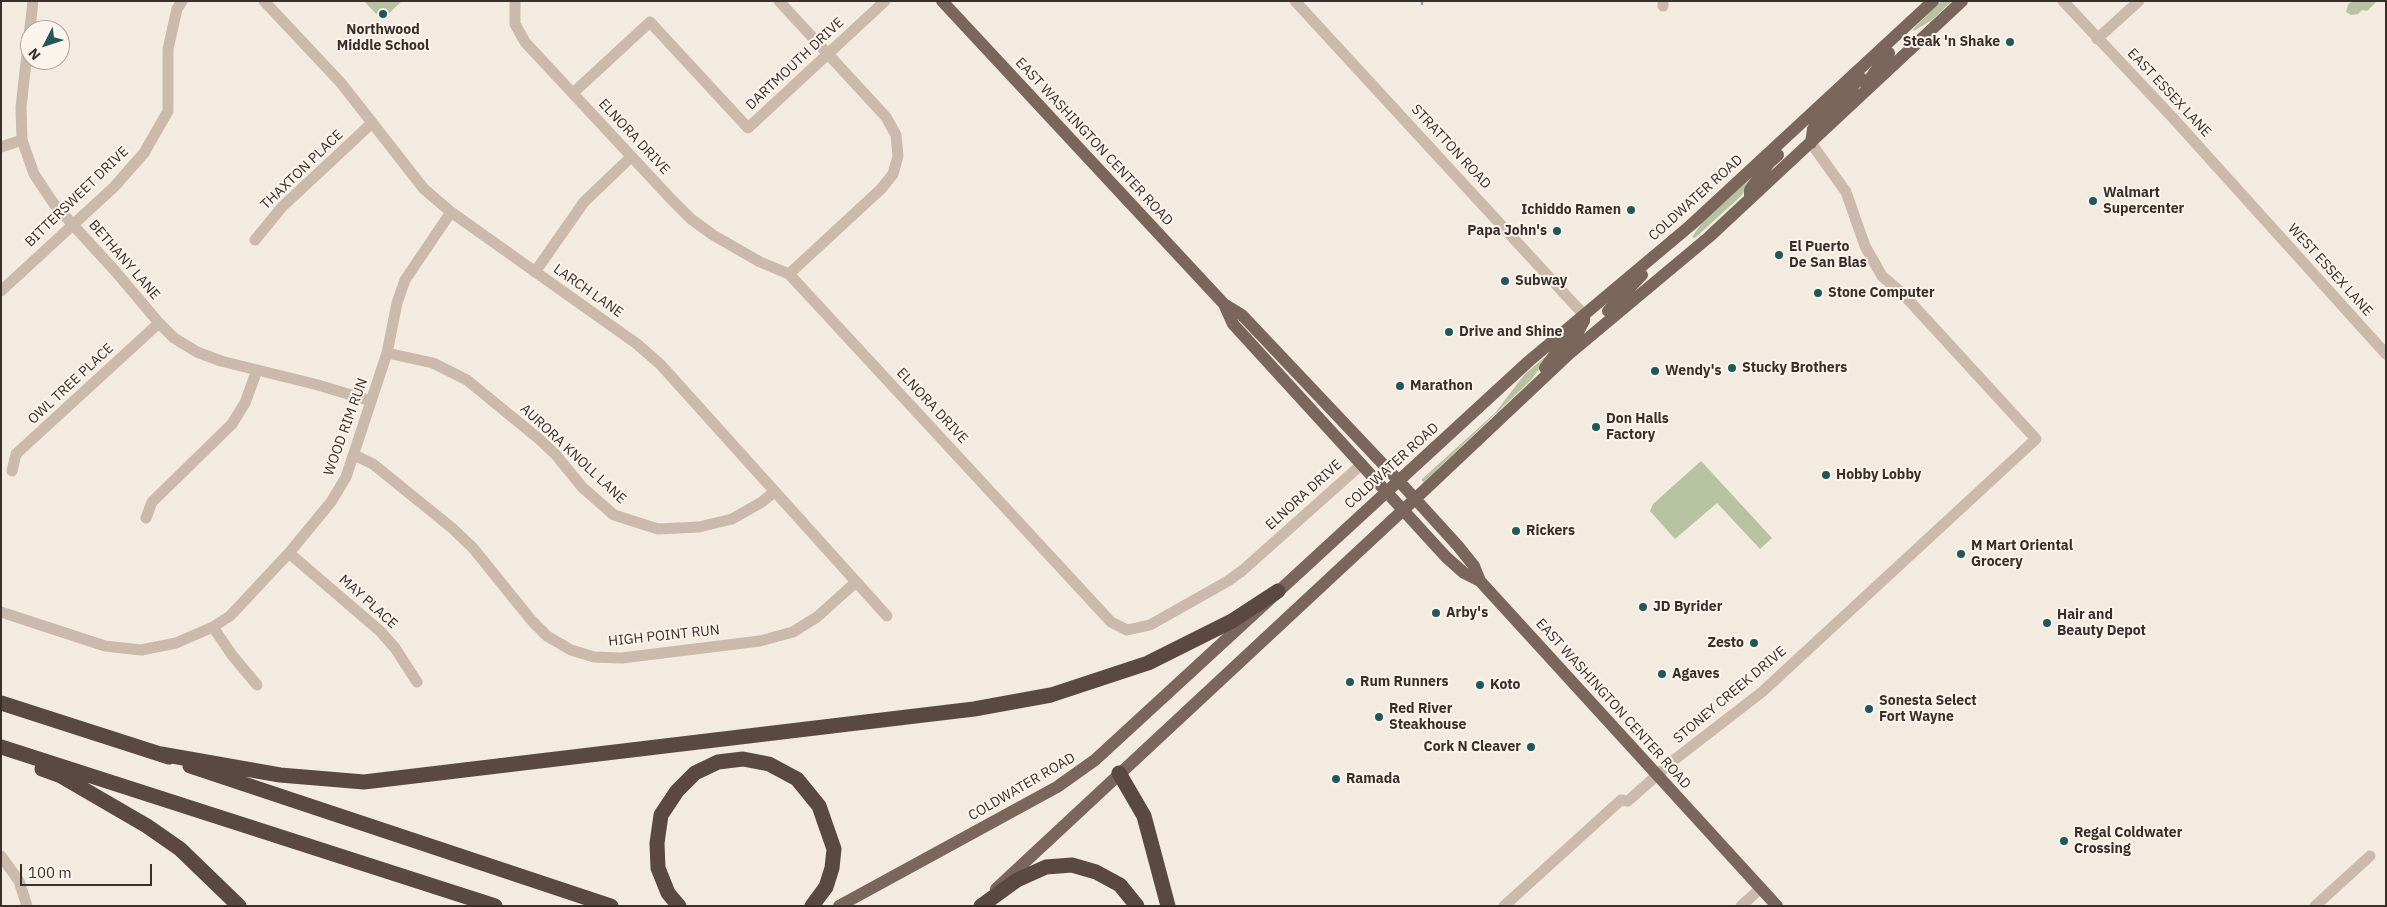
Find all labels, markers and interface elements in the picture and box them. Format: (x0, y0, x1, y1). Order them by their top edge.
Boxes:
marker: Northwood Middle School (377, 8, 389, 20)
street label: DARTMOUTH DRIVE (743, 14, 847, 114)
north arrow (20, 20, 70, 70)
place label: Northwood Middle School (337, 22, 429, 54)
place label: Steak 'n Shake (1903, 34, 2000, 50)
marker: Steak 'n Shake (2004, 36, 2016, 48)
text: N (24, 44, 45, 64)
street label: EAST ESSEX LANE (2124, 45, 2214, 141)
street label: EAST WASHINGTON CENTER ROAD (1012, 55, 1176, 229)
street label: ELNORA DRIVE (595, 96, 673, 178)
street label: STRATTON ROAD (1408, 101, 1494, 193)
street label: THAXTON PLACE (257, 127, 347, 213)
street label: BITTERSWEET DRIVE (22, 143, 132, 251)
street label: COLDWATER ROAD (1646, 151, 1746, 245)
place label: Walmart Supercenter (2103, 185, 2184, 218)
marker: Walmart Supercenter (2087, 195, 2099, 207)
place label: Ichiddo Ramen (1521, 202, 1621, 218)
marker: Ichiddo Ramen (1625, 204, 1637, 216)
street label: BETHANY LANE (85, 217, 163, 303)
street label: WEST ESSEX LANE (2284, 220, 2376, 320)
place label: Papa John's (1467, 223, 1547, 239)
marker: Papa John's (1551, 225, 1563, 237)
place label: El Puerto De San Blas (1789, 239, 1867, 272)
marker: El Puerto De San Blas (1773, 249, 1785, 261)
street label: LARCH LANE (550, 261, 626, 321)
place label: Subway (1515, 273, 1567, 289)
marker: Subway (1499, 275, 1511, 287)
place label: Stone Computer (1828, 285, 1935, 301)
marker: Stone Computer (1812, 287, 1824, 299)
place label: Drive and Shine (1459, 324, 1562, 340)
marker: Drive and Shine (1443, 326, 1455, 338)
street label: OWL TREE PLACE (25, 340, 117, 428)
place label: Stucky Brothers (1742, 360, 1847, 376)
marker: Stucky Brothers (1726, 362, 1738, 374)
place label: Wendy's (1665, 363, 1722, 379)
street label: ELNORA DRIVE (893, 365, 971, 447)
marker: Wendy's (1649, 365, 1661, 377)
street label: WOOD RIM RUN (321, 376, 371, 478)
place label: Marathon (1410, 378, 1473, 394)
marker: Marathon (1394, 380, 1406, 392)
street label: AURORA KNOLL LANE (517, 401, 629, 507)
place label: Don Halls Factory (1606, 411, 1669, 444)
street label: COLDWATER ROAD (1342, 419, 1442, 513)
marker: Don Halls Factory (1590, 421, 1602, 433)
street label: ELNORA DRIVE (1262, 456, 1346, 534)
place label: Hobby Lobby (1836, 467, 1921, 483)
marker: Hobby Lobby (1820, 469, 1832, 481)
place label: Rickers (1526, 523, 1575, 539)
marker: Rickers (1510, 525, 1522, 537)
place label: M Mart Oriental Grocery (1971, 538, 2073, 570)
marker: M Mart Oriental Grocery (1955, 548, 1967, 560)
street label: MAY PLACE (335, 571, 401, 633)
place label: JD Byrider (1653, 599, 1722, 615)
marker: JD Byrider (1637, 601, 1649, 613)
place label: Arby's (1446, 605, 1488, 621)
marker: Arby's (1430, 607, 1442, 619)
place label: Hair and Beauty Depot (2057, 607, 2146, 640)
street label: EAST WASHINGTON CENTER ROAD (1532, 615, 1694, 793)
marker: Hair and Beauty Depot (2041, 617, 2053, 629)
street label: HIGH POINT RUN (608, 622, 720, 650)
place label: Zesto (1708, 635, 1744, 651)
marker: Zesto (1748, 637, 1760, 649)
street label: STONEY CREEK DRIVE (1670, 643, 1790, 747)
place label: Agaves (1672, 666, 1719, 682)
marker: Agaves (1656, 668, 1668, 680)
place label: Rum Runners (1360, 674, 1449, 690)
marker: Rum Runners (1344, 676, 1356, 688)
place label: Koto (1490, 677, 1520, 693)
marker: Koto (1474, 679, 1486, 691)
place label: Sonesta Select Fort Wayne (1879, 693, 1977, 726)
place label: Red River Steakhouse (1389, 701, 1466, 734)
marker: Sonesta Select Fort Wayne (1863, 703, 1875, 715)
marker: Red River Steakhouse (1373, 711, 1385, 723)
place label: Cork N Cleaver (1424, 739, 1521, 755)
marker: Cork N Cleaver (1525, 741, 1537, 753)
street label: COLDWATER ROAD (966, 750, 1078, 824)
place label: Ramada (1346, 771, 1400, 787)
marker: Ramada (1330, 773, 1342, 785)
place label: Regal Coldwater Crossing (2074, 825, 2182, 858)
marker: Regal Coldwater Crossing (2058, 835, 2070, 847)
scale bar (22, 854, 155, 886)
text: 100 m (28, 863, 72, 882)

